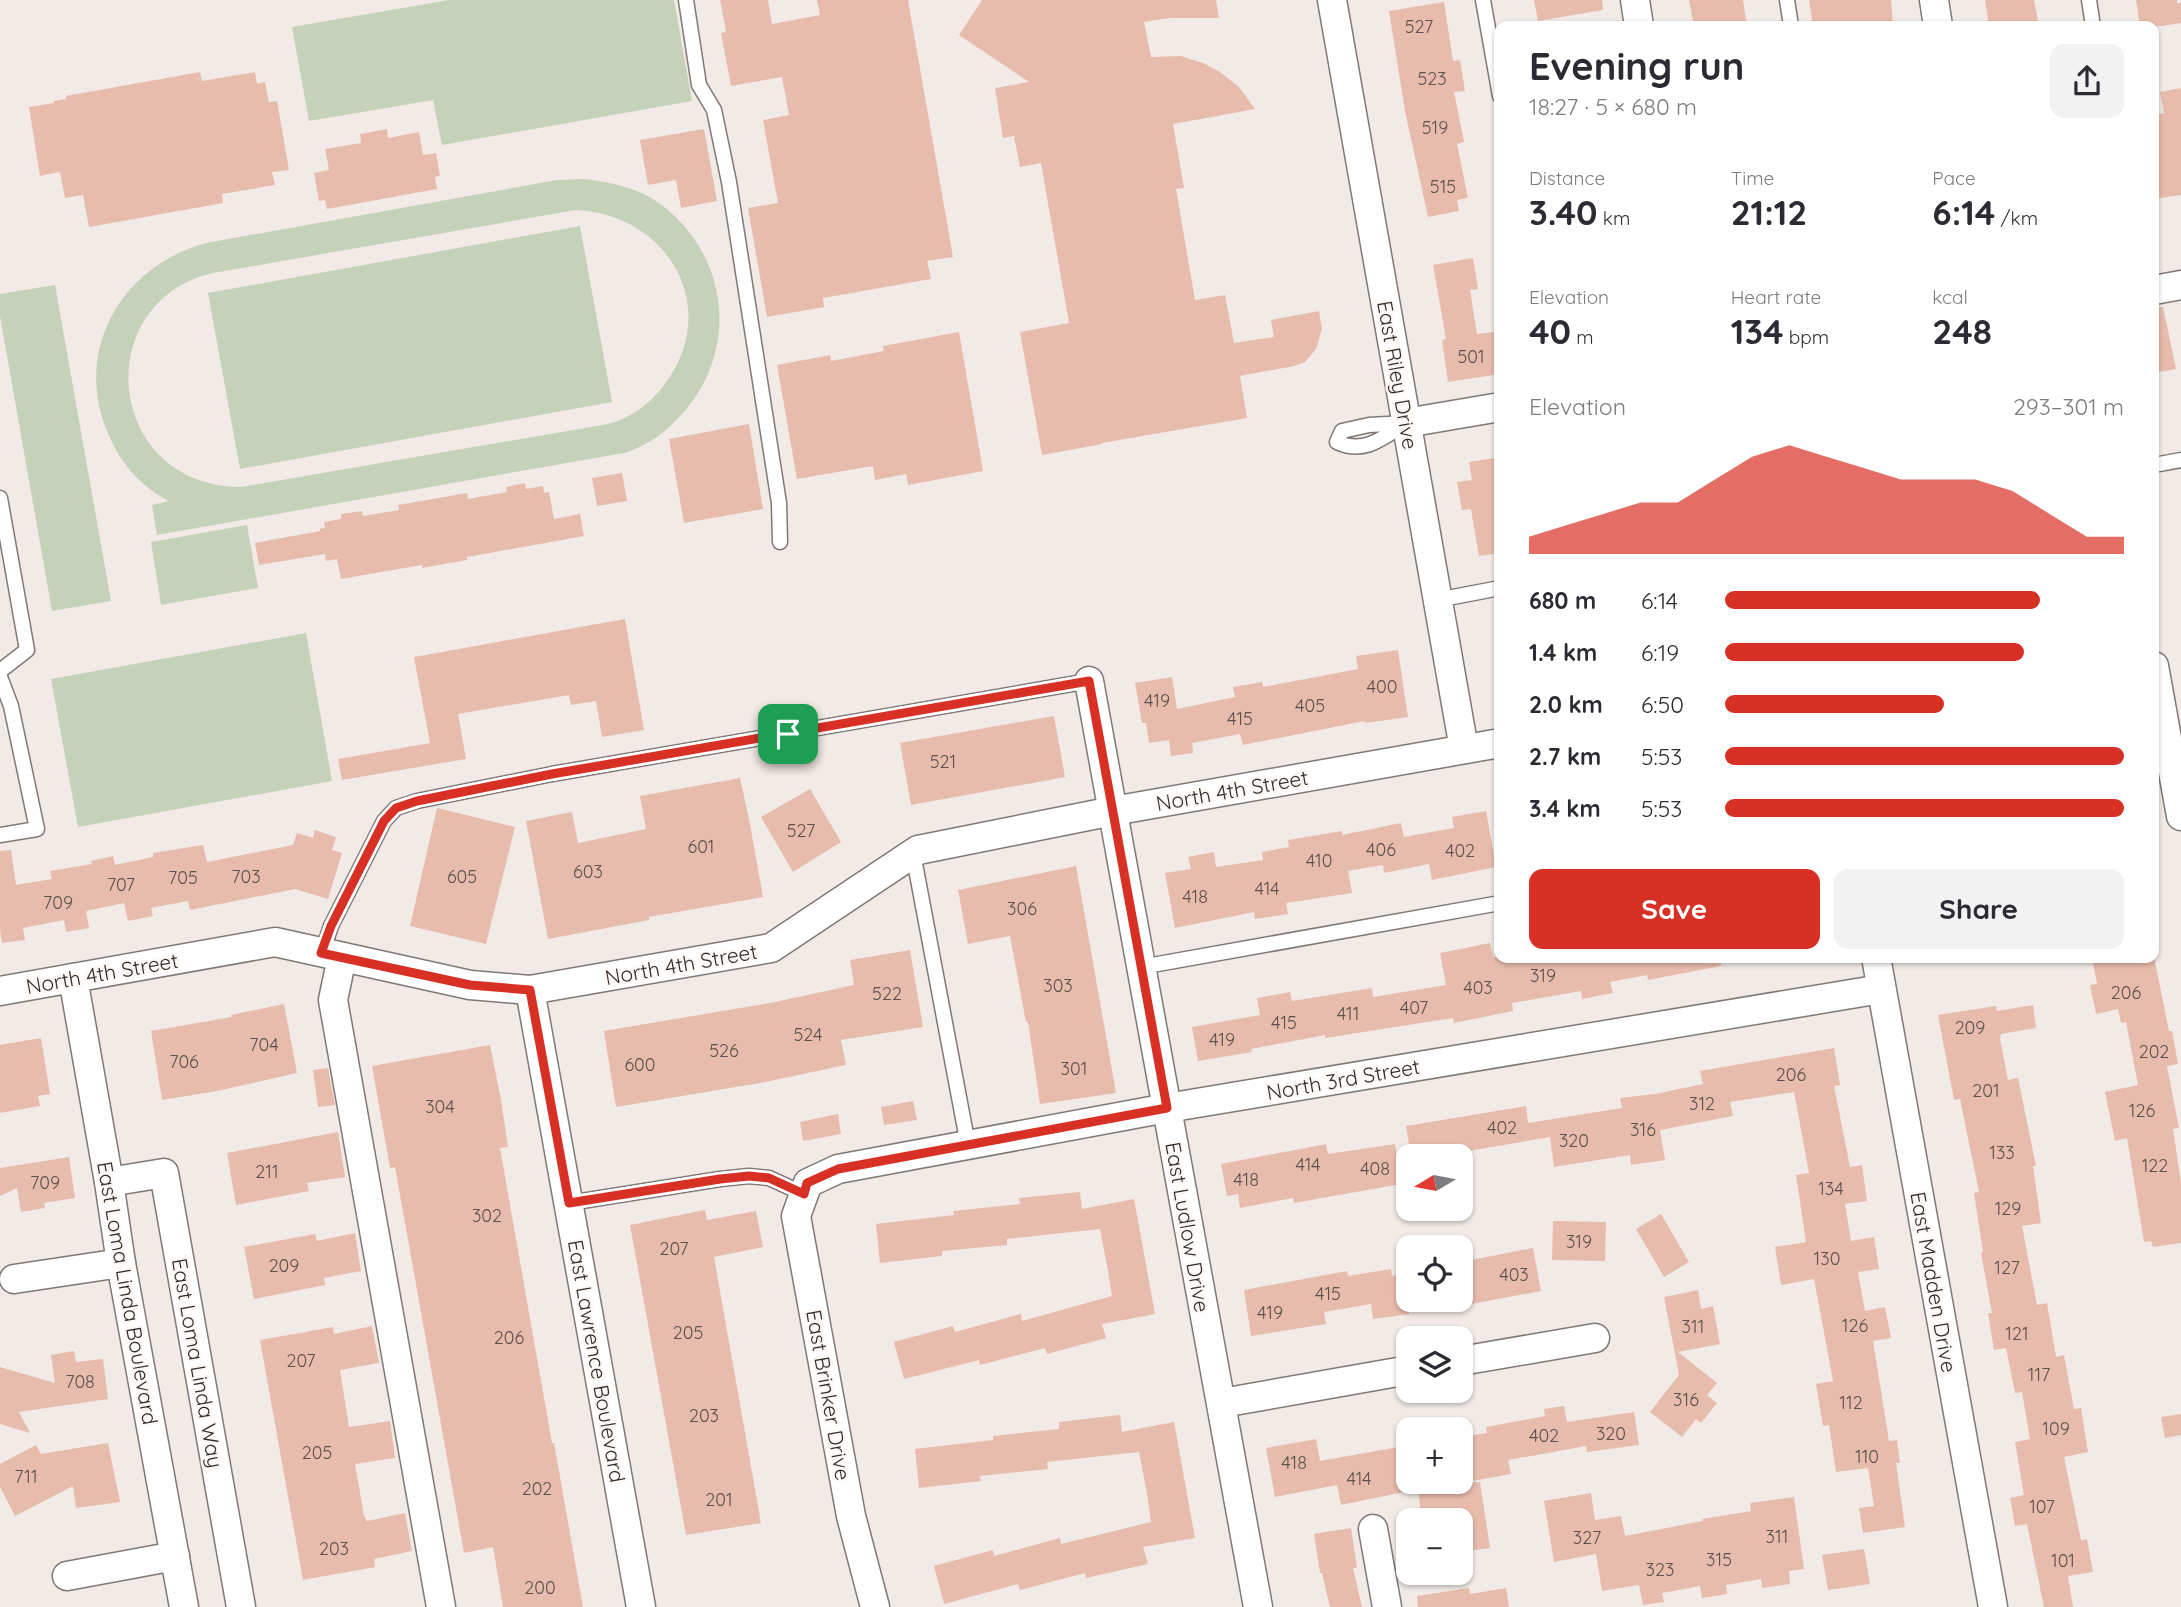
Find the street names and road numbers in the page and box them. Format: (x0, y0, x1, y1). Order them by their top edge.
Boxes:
street label: East Riley Drive (1372, 299, 1424, 451)
street label: North 4th Street (1154, 764, 1310, 816)
street label: North 4th Street (603, 938, 759, 990)
street label: North 4th Street (24, 947, 180, 999)
street label: North 3rd Street (1264, 1053, 1422, 1105)
street label: East Ludlow Drive (1160, 1140, 1216, 1314)
street label: East Loma Linda Boulevard (92, 1159, 164, 1427)
street label: East Madden Drive (1905, 1190, 1963, 1374)
street label: East Lawrence Boulevard (563, 1238, 631, 1484)
street label: East Loma Linda Way (167, 1256, 229, 1470)
street label: East Brinker Drive (801, 1308, 857, 1482)

